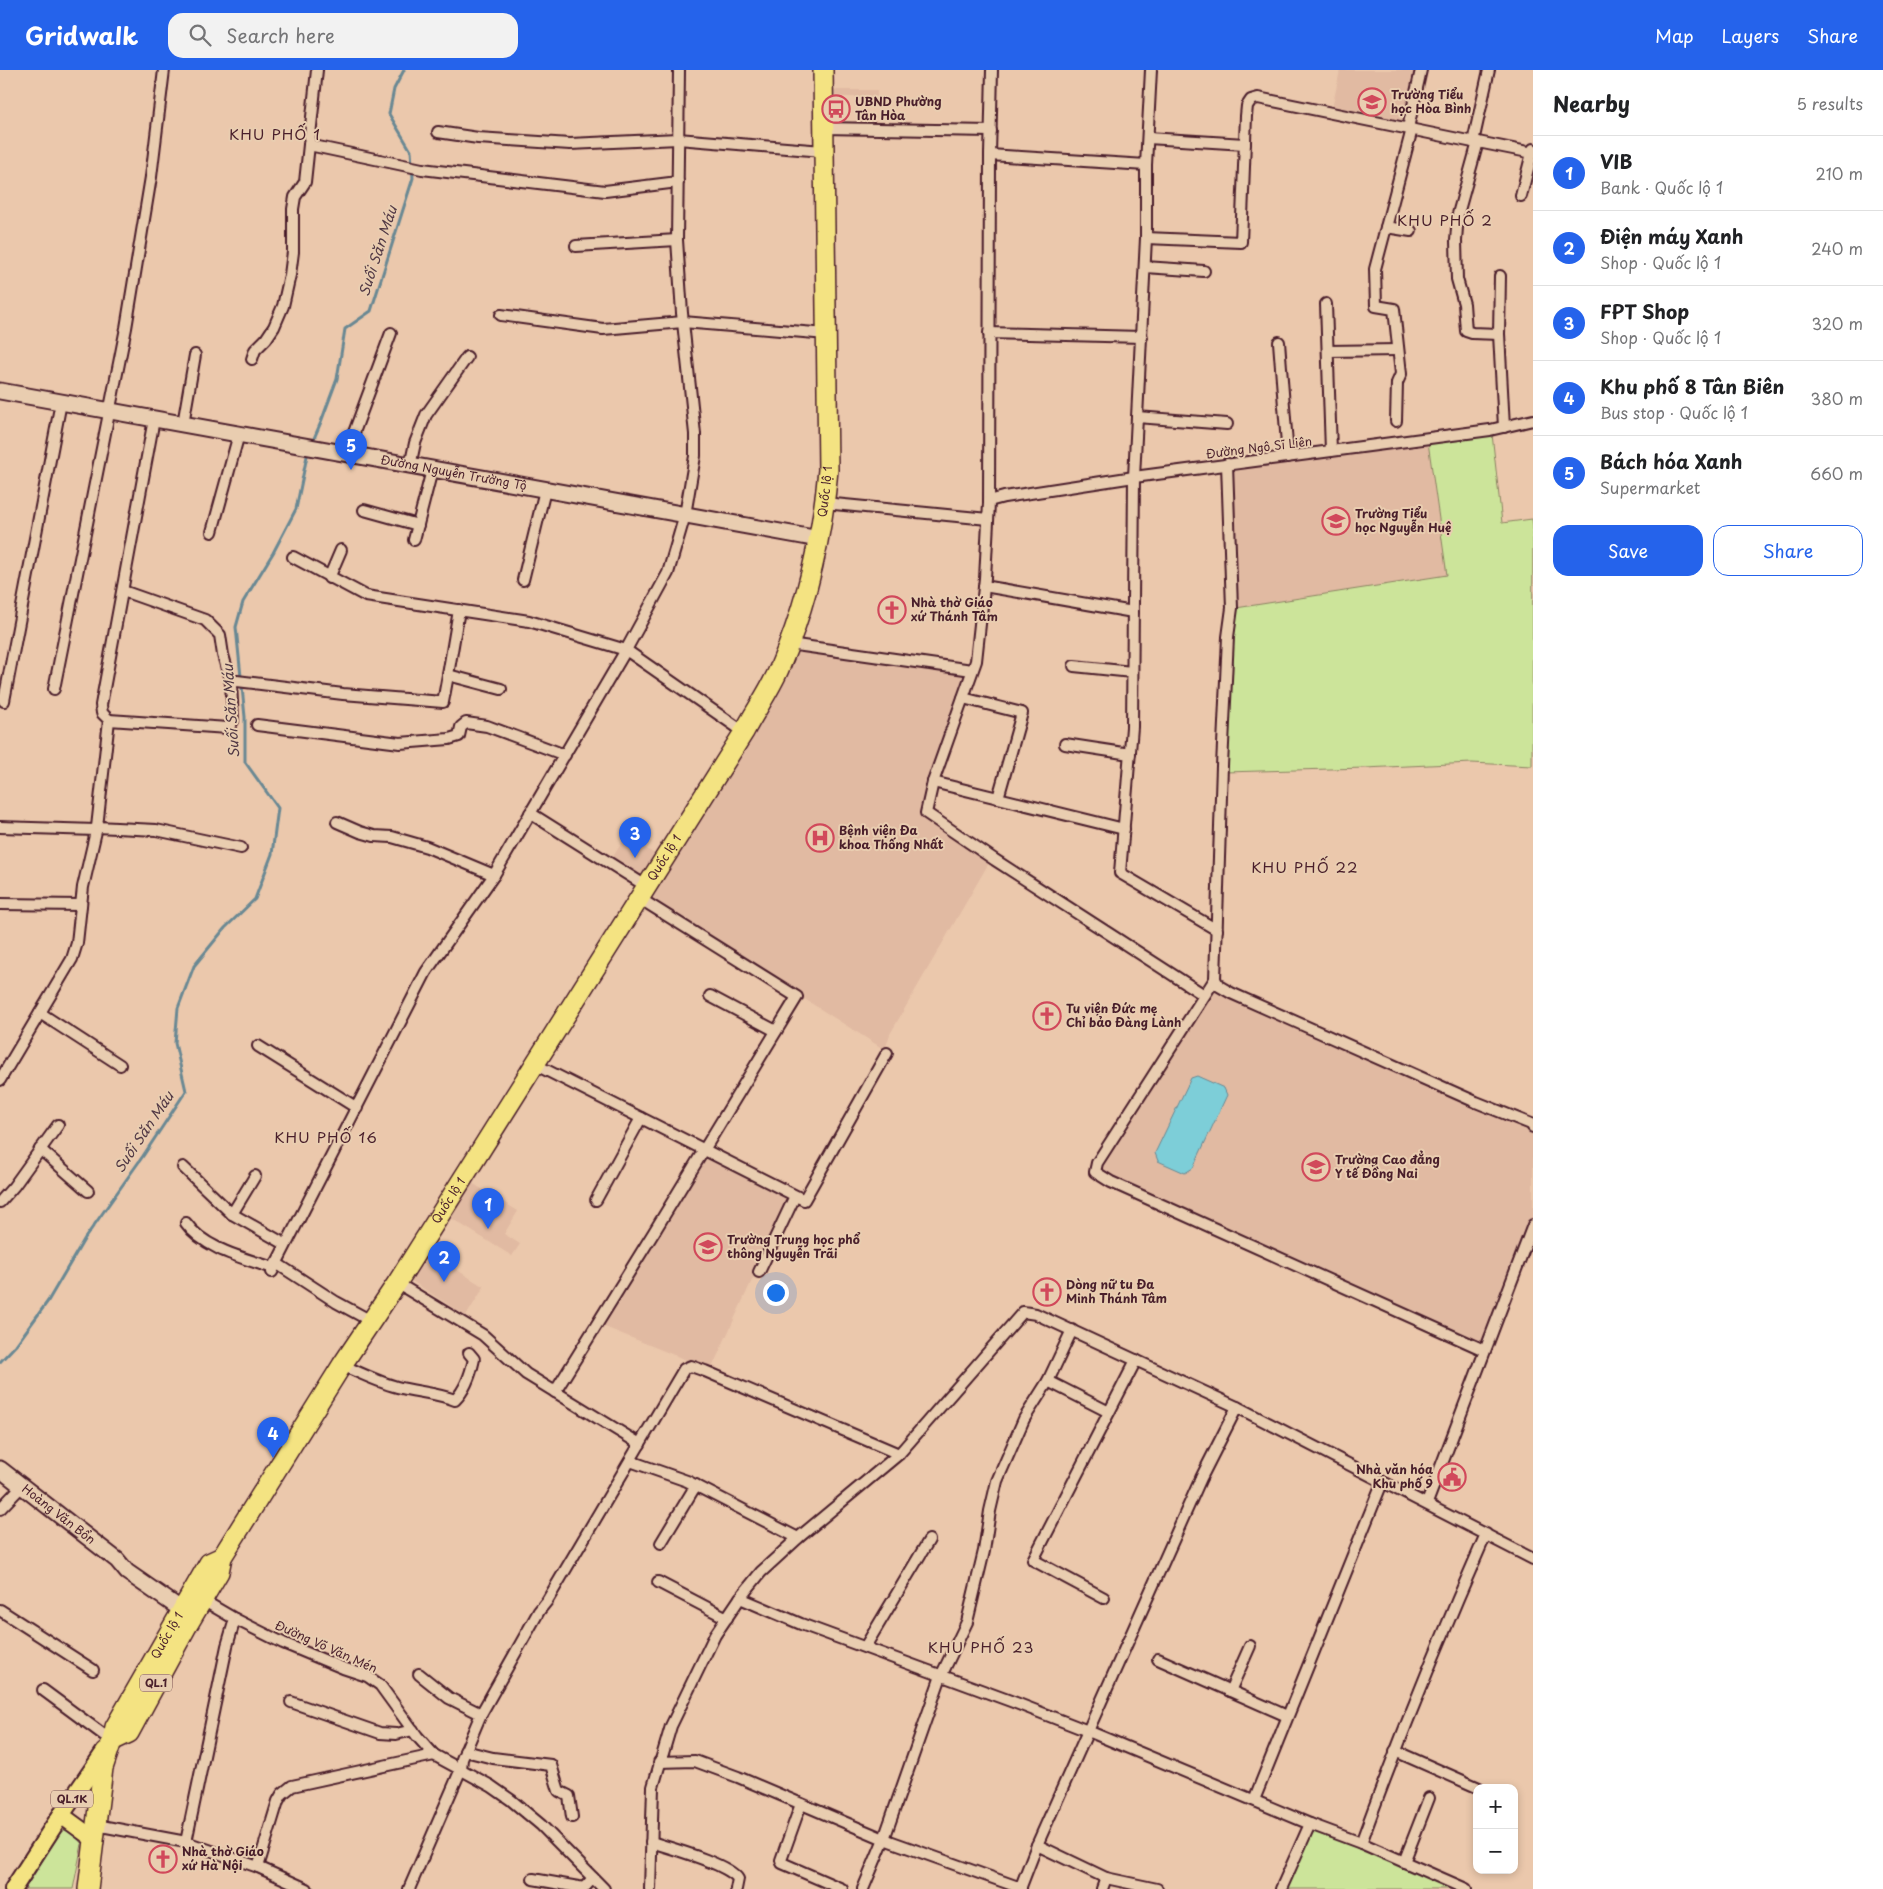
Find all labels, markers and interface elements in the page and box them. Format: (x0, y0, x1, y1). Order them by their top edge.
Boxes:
search box (168, 13, 518, 58)
text: Gridwalk (25, 17, 138, 53)
icon: search (186, 21, 214, 49)
text: Search here (226, 21, 335, 49)
text: Map (1655, 22, 1694, 49)
text: Layers (1722, 22, 1779, 49)
text: Share (1807, 22, 1858, 49)
place label: Trường Tiểu học Hòa Bình (1391, 85, 1471, 117)
school or university icon: Trường Tiểu học Hòa Bình (1357, 87, 1387, 117)
text: Nearby (1553, 87, 1630, 119)
text: 5 results (1796, 91, 1863, 115)
place label: UBND Phường Tân Hòa (855, 92, 941, 124)
bus stop icon: UBND Phường Tân Hòa (821, 94, 851, 124)
district label: KHU PHỐ 1 (229, 122, 321, 145)
text: VIB (1600, 147, 1632, 175)
text: 1 (1565, 161, 1573, 185)
text: 210 m (1815, 161, 1863, 185)
text: Bank · Quốc lộ 1 (1600, 175, 1723, 199)
water label: Suối Săn Máu (353, 202, 402, 299)
district label: KHU PHỐ 2 (1397, 208, 1493, 231)
text: Điện máy Xanh (1600, 222, 1743, 250)
text: 2 (1563, 236, 1575, 260)
text: 240 m (1811, 236, 1863, 260)
text: Shop · Quốc lộ 1 (1600, 250, 1721, 274)
text: FPT Shop (1600, 297, 1689, 325)
text: 3 (1564, 311, 1574, 335)
text: 320 m (1812, 311, 1863, 335)
text: Shop · Quốc lộ 1 (1600, 325, 1721, 349)
text: Khu phố 8 Tân Biên (1600, 372, 1784, 400)
text: 4 (1564, 386, 1574, 410)
text: 380 m (1811, 386, 1863, 410)
text: Bus stop · Quốc lộ 1 (1600, 400, 1748, 424)
pin: 5 (335, 429, 367, 470)
street label: Đường Ngô Sĩ Liên (1205, 432, 1313, 462)
text: Bách hóa Xanh (1600, 447, 1743, 475)
street label: Đường Nguyễn Trường Tộ (379, 450, 529, 494)
text: 5 (1564, 461, 1574, 485)
text: 660 m (1810, 461, 1863, 485)
street label: Quốc lộ 1 (812, 466, 836, 518)
text: Supermarket (1600, 475, 1700, 499)
place label: Trường Tiểu học Nguyễn Huệ (1355, 504, 1452, 536)
school or university icon: Trường Tiểu học Nguyễn Huệ (1321, 506, 1351, 536)
button: Save (1553, 525, 1703, 576)
button: Share (1713, 525, 1863, 576)
place label: Nhà thờ Giáo xứ Thánh Tâm (911, 593, 998, 625)
church icon: Nhà thờ Giáo xứ Thánh Tâm (877, 595, 907, 625)
water label: Suối Săn Máu (217, 663, 244, 759)
pin: 3 (619, 817, 651, 858)
place label: Bệnh viện Đa khoa Thống Nhất (839, 821, 944, 853)
hospital icon: Bệnh viện Đa khoa Thống Nhất (805, 823, 835, 853)
street label: Quốc lộ 1 (642, 831, 685, 884)
district label: KHU PHỐ 22 (1251, 855, 1359, 878)
place label: Tu viện Đức mẹ Chỉ bảo Đàng Lành (1066, 999, 1181, 1031)
church icon: Tu viện Đức mẹ Chỉ bảo Đàng Lành (1032, 1001, 1062, 1031)
water label: Suối Săn Máu (109, 1086, 179, 1177)
district label: KHU PHỐ 16 (274, 1125, 378, 1148)
place label: Trường Cao đẳng Y tế Đồng Nai (1335, 1150, 1440, 1182)
school or university icon: Trường Cao đẳng Y tế Đồng Nai (1301, 1152, 1331, 1182)
street label: Quốc lộ 1 (427, 1173, 469, 1227)
pin: 1 (472, 1188, 504, 1229)
place label: Trường Trung học phổ thông Nguyễn Trãi (727, 1230, 861, 1262)
school or university icon: Trường Trung học phổ thông Nguyễn Trãi (693, 1232, 723, 1262)
pin: 2 (428, 1241, 460, 1282)
place label: Dòng nữ tu Đa Minh Thánh Tâm (1066, 1275, 1167, 1307)
church icon: Dòng nữ tu Đa Minh Thánh Tâm (1032, 1277, 1062, 1307)
your location (763, 1280, 789, 1306)
pin: 4 (257, 1417, 289, 1458)
place label: Nhà văn hóa Khu phố 9 (1356, 1460, 1434, 1492)
public building icon: Nhà văn hóa Khu phố 9 (1437, 1462, 1467, 1492)
street label: Hoàng Văn Bổn (19, 1479, 99, 1548)
street label: Quốc lộ 1 (146, 1608, 187, 1662)
street label: Đường Võ Văn Mén (272, 1615, 381, 1677)
district label: KHU PHỐ 23 (928, 1635, 1034, 1658)
road number: QL.1 (140, 1675, 172, 1692)
map controls (1473, 1784, 1518, 1874)
button: + (1473, 1784, 1518, 1829)
road number: QL.1K (51, 1790, 93, 1808)
button: − (1473, 1829, 1518, 1874)
place label: Nhà thờ Giáo xứ Hà Nội (182, 1842, 264, 1874)
church icon: Nhà thờ Giáo xứ Hà Nội (148, 1844, 178, 1874)

